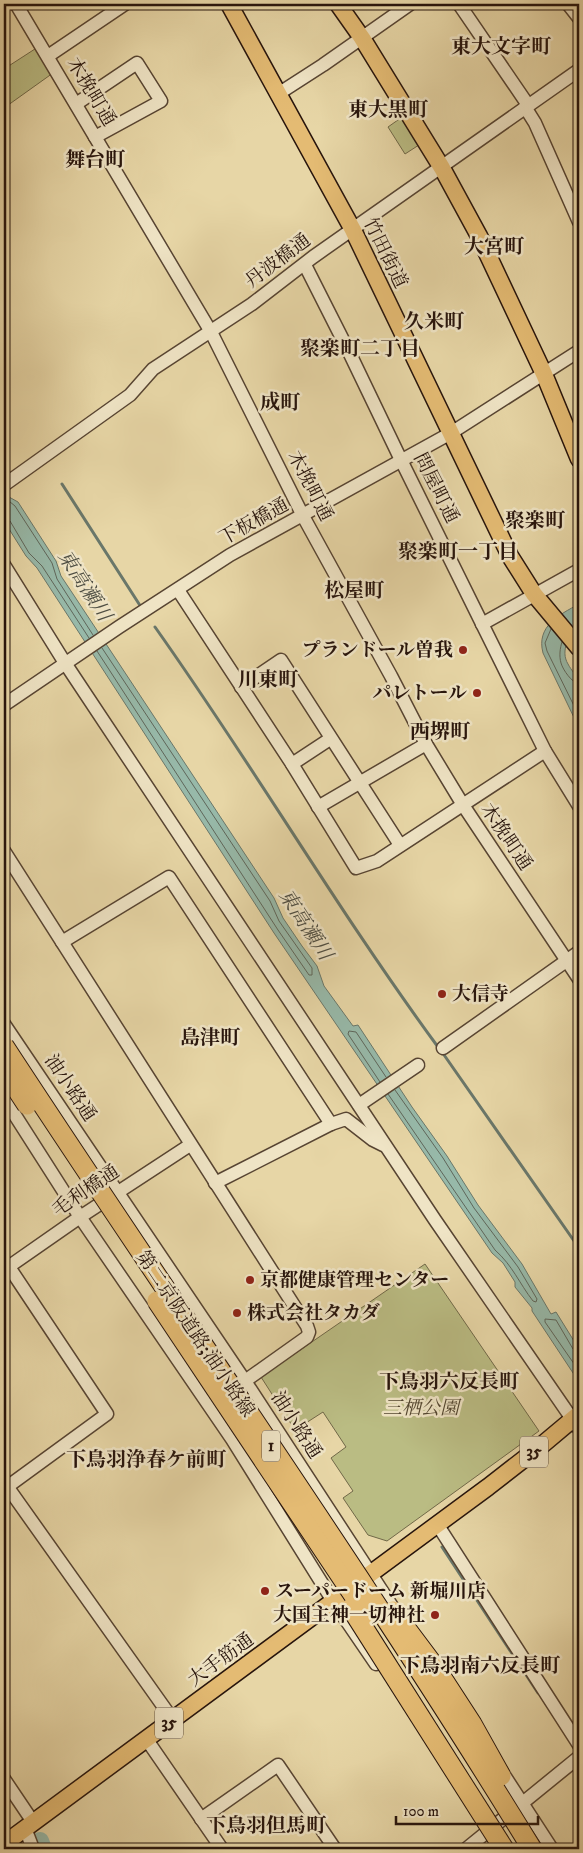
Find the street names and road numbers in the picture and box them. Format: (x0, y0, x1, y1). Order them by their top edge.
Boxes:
street label: 木挽町通 (62, 53, 120, 131)
street label: 竹田街道 (358, 214, 412, 292)
street label: 丹波橋通 (241, 229, 315, 293)
street label: 木挽町通 (282, 447, 338, 525)
street label: 問屋町通 (408, 449, 464, 527)
street label: 下板橋通 (215, 494, 293, 550)
street label: 木挽町通 (475, 799, 537, 875)
street label: 油小路通 (39, 1050, 101, 1126)
street label: 毛利橋通 (48, 1160, 124, 1222)
street label: 第二京阪道路;油小路線 (131, 1246, 259, 1422)
street label: 油小路通 (266, 1387, 326, 1463)
road number: 1 (262, 1430, 280, 1462)
road number: 35 (520, 1436, 548, 1468)
street label: 大手筋通 (183, 1628, 259, 1692)
road number: 35 (155, 1708, 183, 1739)

